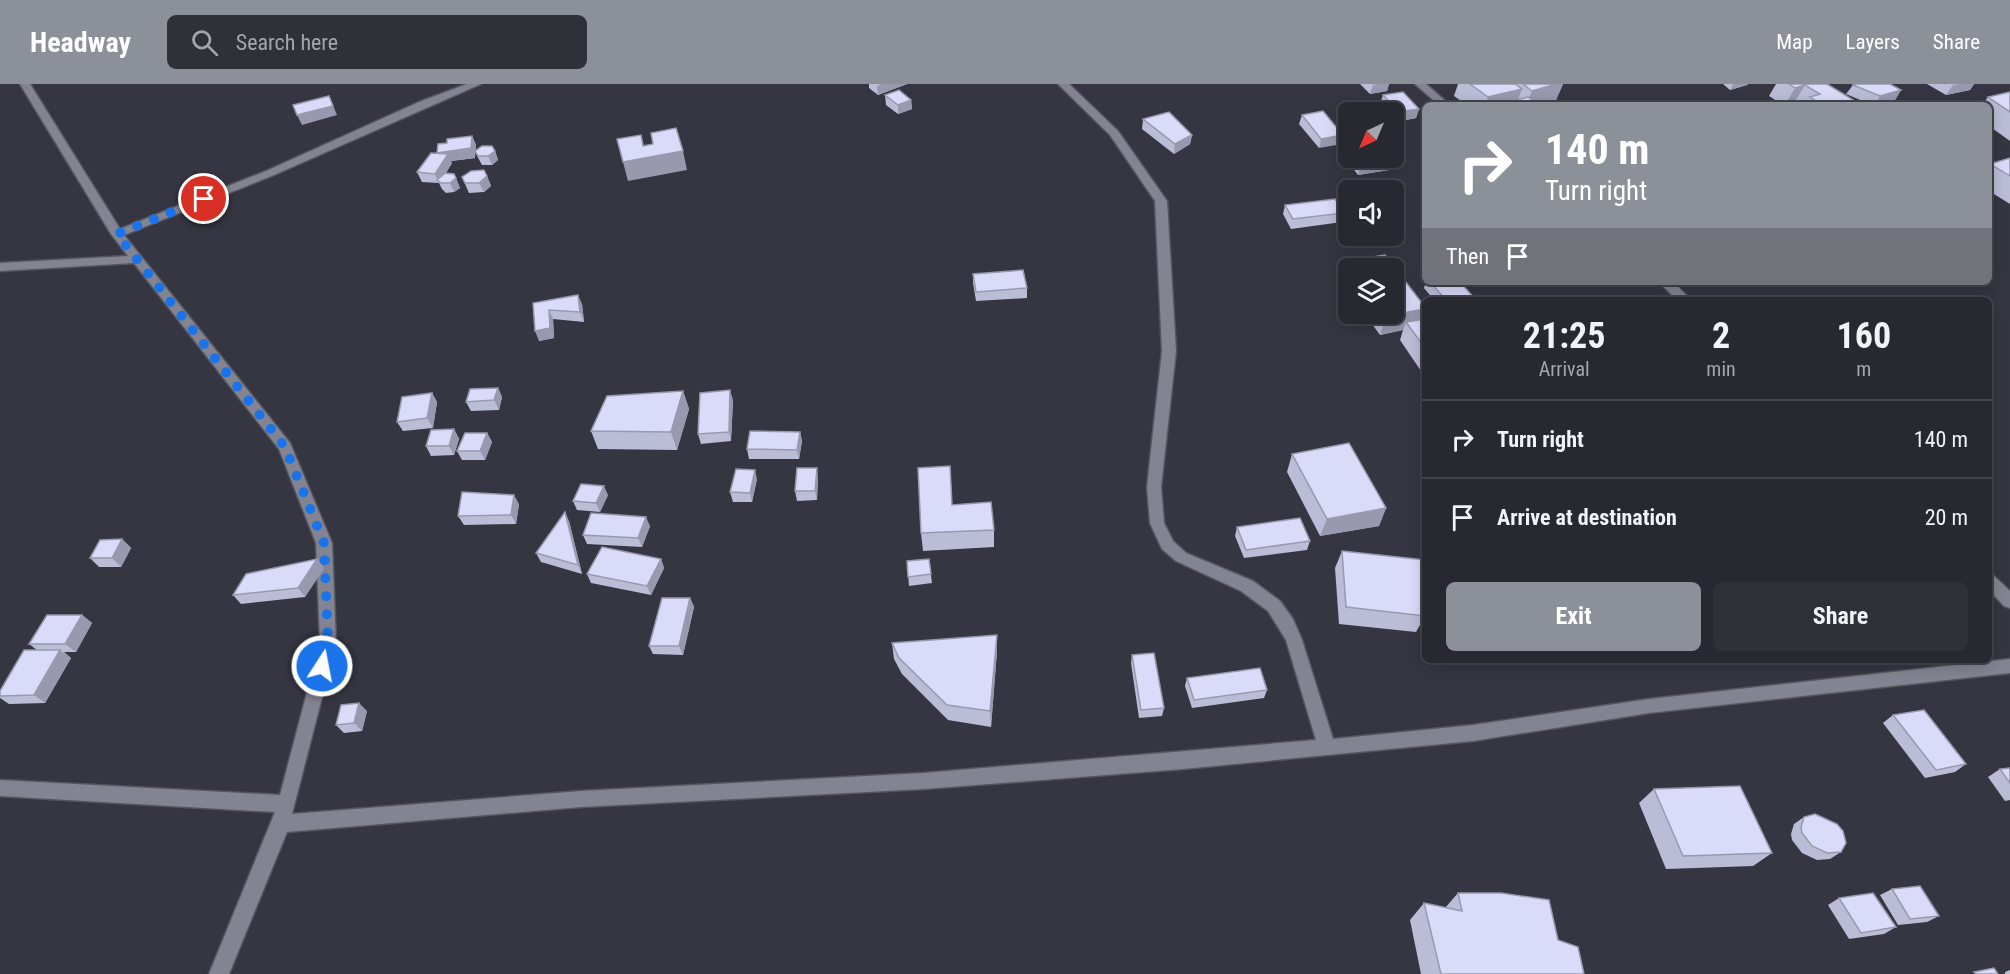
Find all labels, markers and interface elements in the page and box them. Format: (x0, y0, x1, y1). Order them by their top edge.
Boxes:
search box (167, 15, 587, 69)
text: Headway (30, 26, 131, 59)
icon: search (188, 26, 221, 59)
text: Search here (236, 30, 338, 55)
text: Map (1776, 30, 1813, 54)
text: Layers (1846, 30, 1900, 54)
text: Share (1933, 30, 1980, 54)
north arrow (1338, 102, 1404, 168)
map controls (1338, 102, 1404, 324)
text: 140 m (1545, 125, 1650, 174)
icon: right (1446, 126, 1524, 204)
pin (178, 173, 229, 224)
text: Turn right (1545, 175, 1647, 207)
button: sound (1338, 180, 1404, 246)
icon: arrive (187, 182, 220, 215)
icon: arrive (1501, 240, 1534, 273)
text: Then (1446, 244, 1489, 269)
button: layers (1338, 258, 1404, 324)
text: 21:25 (1523, 315, 1605, 357)
text: 2 (1712, 315, 1730, 357)
text: 160 (1837, 315, 1891, 357)
text: Arrival (1539, 357, 1590, 381)
text: min (1706, 357, 1736, 381)
text: m (1856, 357, 1871, 381)
icon: right (1446, 423, 1479, 456)
text: Turn right (1497, 427, 1584, 452)
text: 140 m (1914, 427, 1968, 452)
icon: arrive (1446, 501, 1479, 534)
text: Arrive at destination (1497, 505, 1677, 530)
text: 20 m (1925, 505, 1968, 530)
button: Exit (1446, 582, 1701, 651)
button: Share (1713, 582, 1968, 651)
position arrow (290, 634, 354, 698)

